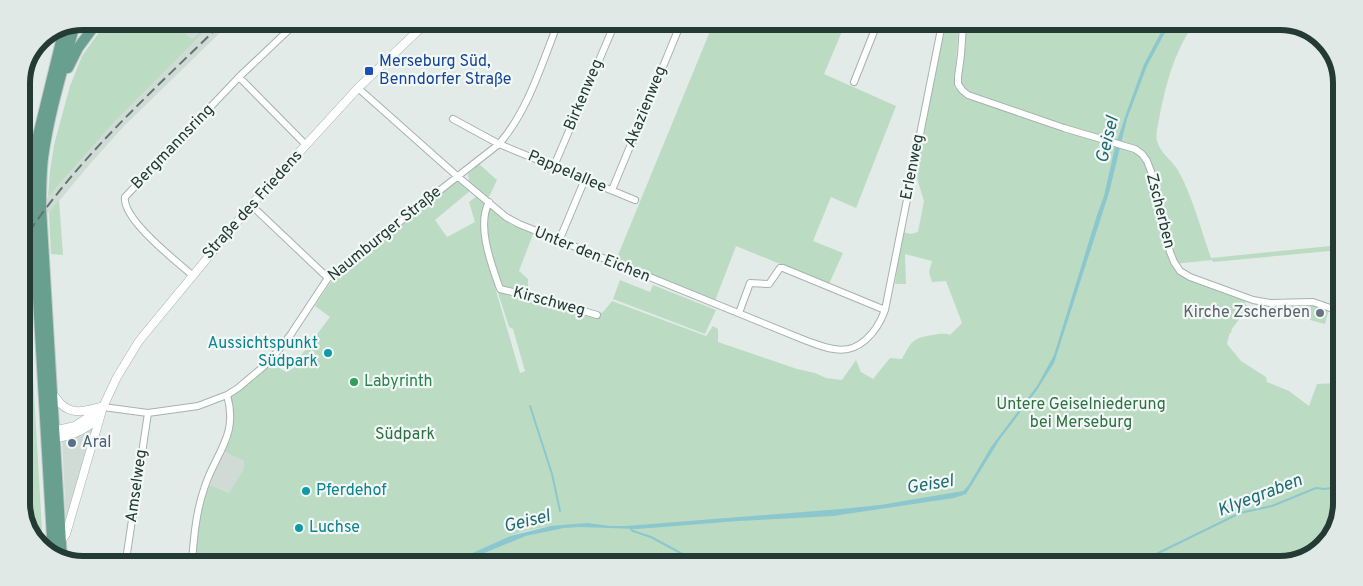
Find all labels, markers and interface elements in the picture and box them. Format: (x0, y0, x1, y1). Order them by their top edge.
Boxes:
place label: Merseburg Süd, Benndorfer Straße (379, 52, 511, 90)
street label: Birkenweg (560, 56, 608, 134)
street label: Akazienweg (621, 63, 671, 151)
marker: Merseburg Süd, Benndorfer Straße (363, 65, 375, 77)
street label: Bergmannsring (127, 100, 219, 194)
water label: Geisel (1091, 113, 1125, 166)
street label: Erlenweg (897, 132, 929, 202)
street label: Straße des Friedens (199, 146, 307, 264)
street label: Pappelallee (525, 146, 609, 198)
street label: Zscherben (1141, 171, 1179, 251)
street label: Naumburger Straße (324, 182, 446, 286)
street label: Unter den Eichen (531, 223, 653, 287)
street label: Kirschweg (511, 283, 587, 321)
place label: Kirche Zscherben (1183, 303, 1310, 323)
marker: Kirche Zscherben (1314, 307, 1326, 319)
place label: Aussichtspunkt Südpark (207, 334, 318, 372)
marker: Aussichtspunkt Südpark (322, 347, 334, 359)
place label: Labyrinth (364, 372, 433, 392)
marker: Labyrinth (348, 376, 360, 388)
park label: Untere Geiselniederung bei Merseburg (996, 395, 1166, 433)
park label: Südpark (375, 425, 435, 445)
place label: Aral (82, 433, 111, 453)
marker: Aral (66, 437, 78, 449)
street label: Amselweg (122, 448, 152, 524)
water label: Klyegraben (1214, 469, 1306, 523)
water label: Geisel (905, 470, 957, 500)
place label: Pferdehof (316, 481, 387, 501)
marker: Pferdehof (300, 485, 312, 497)
water label: Geisel (501, 505, 554, 539)
place label: Luchse (309, 518, 360, 538)
marker: Luchse (293, 522, 305, 534)

